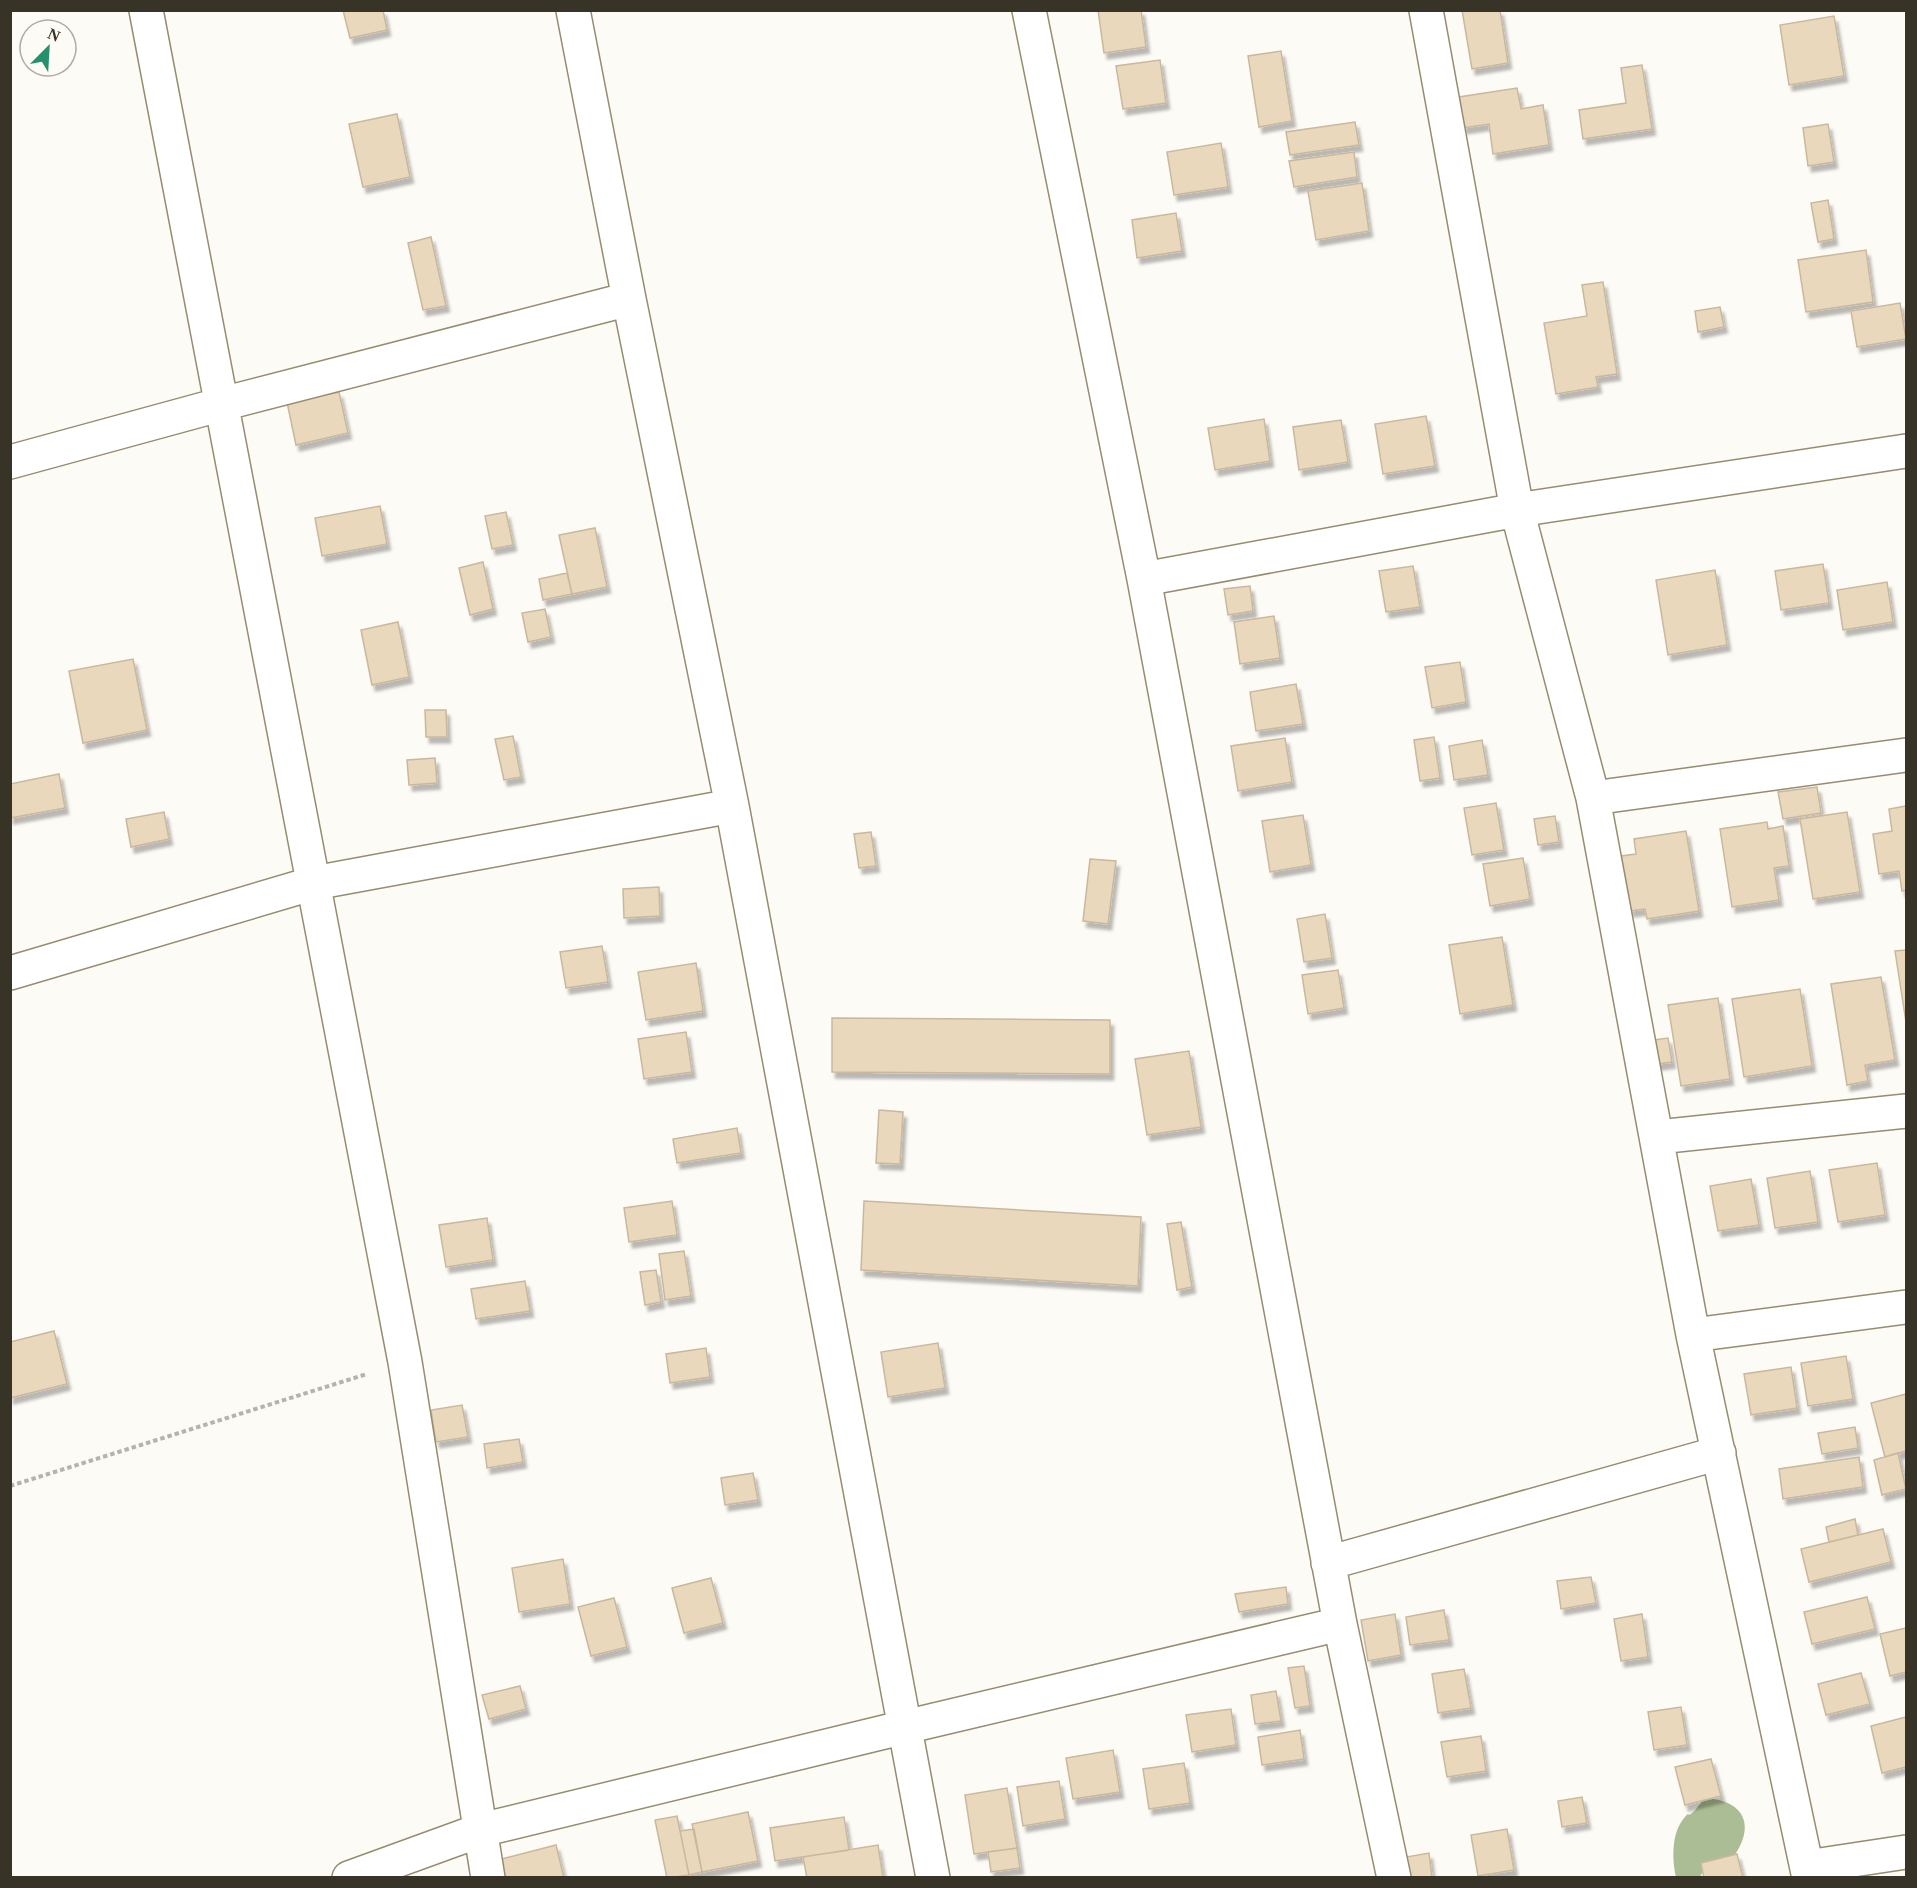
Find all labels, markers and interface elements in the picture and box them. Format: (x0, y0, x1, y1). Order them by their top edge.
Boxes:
north arrow (18, 18, 78, 78)
text: N (45, 25, 63, 45)

